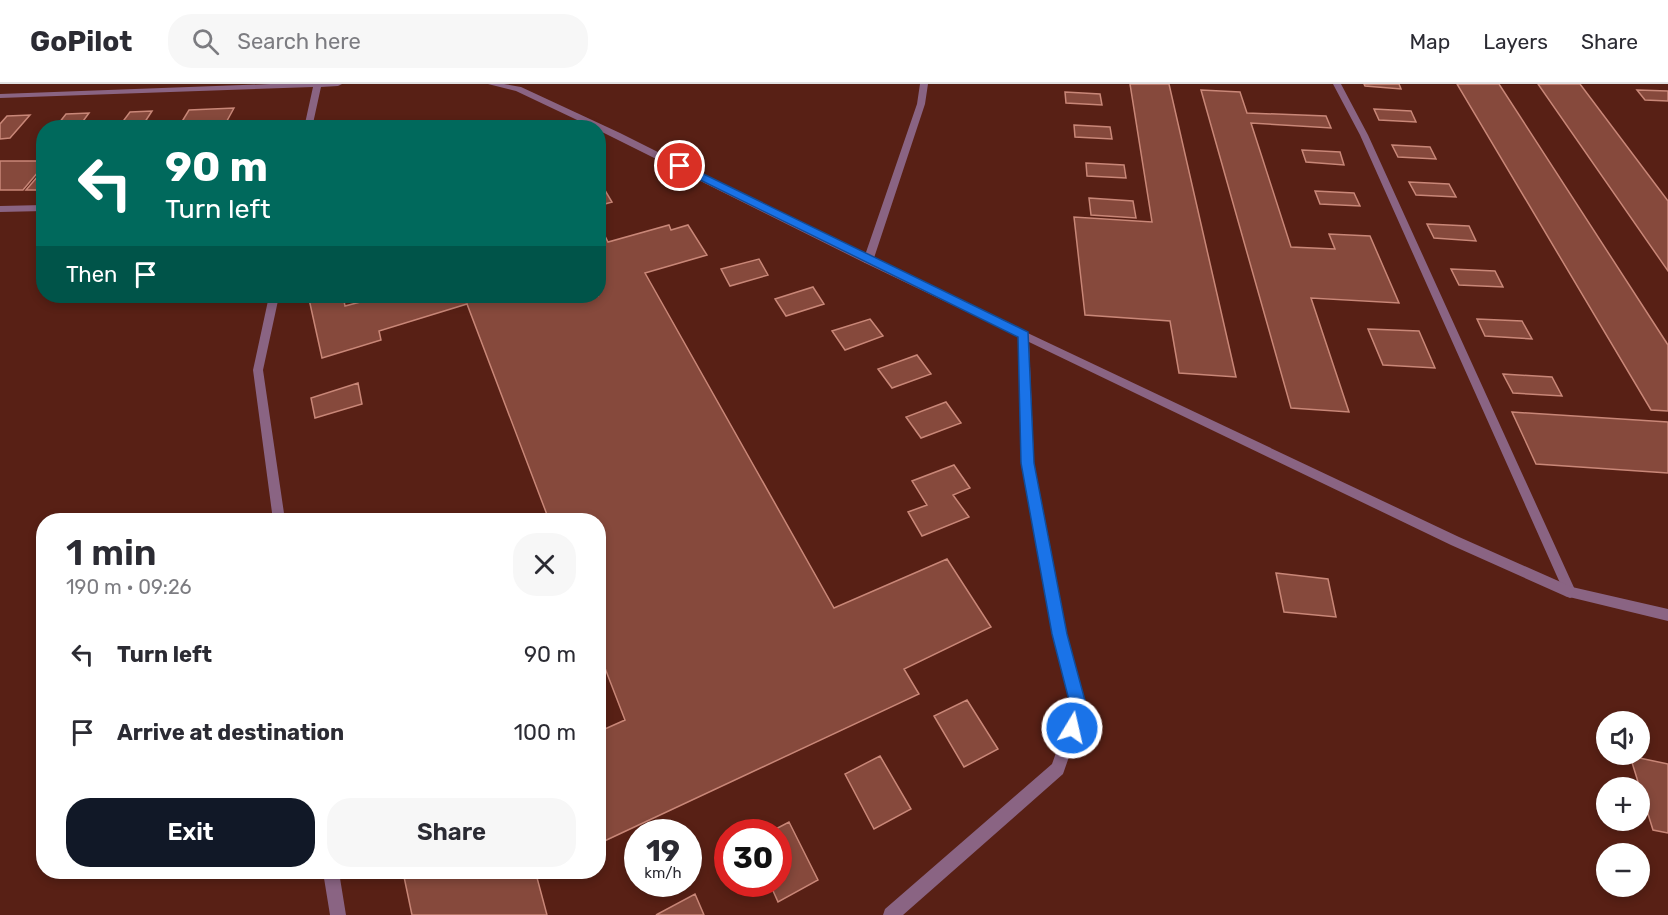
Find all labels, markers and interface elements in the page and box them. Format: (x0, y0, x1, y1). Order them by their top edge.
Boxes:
search box (168, 14, 588, 68)
text: GoPilot (30, 25, 132, 58)
icon: search (189, 25, 222, 58)
text: Search here (237, 28, 361, 55)
text: Map (1409, 29, 1450, 54)
text: Layers (1483, 29, 1548, 54)
text: Share (1581, 29, 1638, 54)
pin (654, 140, 705, 191)
text: 90 m (165, 142, 268, 192)
icon: left (66, 144, 144, 222)
icon: arrive (663, 149, 696, 182)
text: Turn left (165, 193, 270, 225)
icon: arrive (129, 258, 162, 291)
text: Then (66, 261, 117, 288)
text: 1 min (66, 531, 157, 574)
button: close (513, 533, 576, 596)
text: 190 m · 09:26 (66, 575, 192, 599)
icon: left (66, 638, 99, 671)
text: Turn left (117, 641, 212, 668)
text: 90 m (524, 641, 576, 668)
position arrow (1040, 696, 1104, 760)
map controls (1596, 711, 1650, 897)
button: sound (1596, 711, 1650, 765)
icon: arrive (66, 716, 99, 749)
text: Arrive at destination (117, 719, 344, 746)
text: 100 m (514, 719, 576, 746)
button: + (1596, 777, 1650, 831)
button: Exit (66, 798, 315, 867)
button: Share (327, 798, 576, 867)
speed limit sign: 30 (714, 819, 792, 897)
text: 19 (646, 833, 680, 869)
button: − (1596, 843, 1650, 897)
text: km/h (644, 864, 682, 882)

